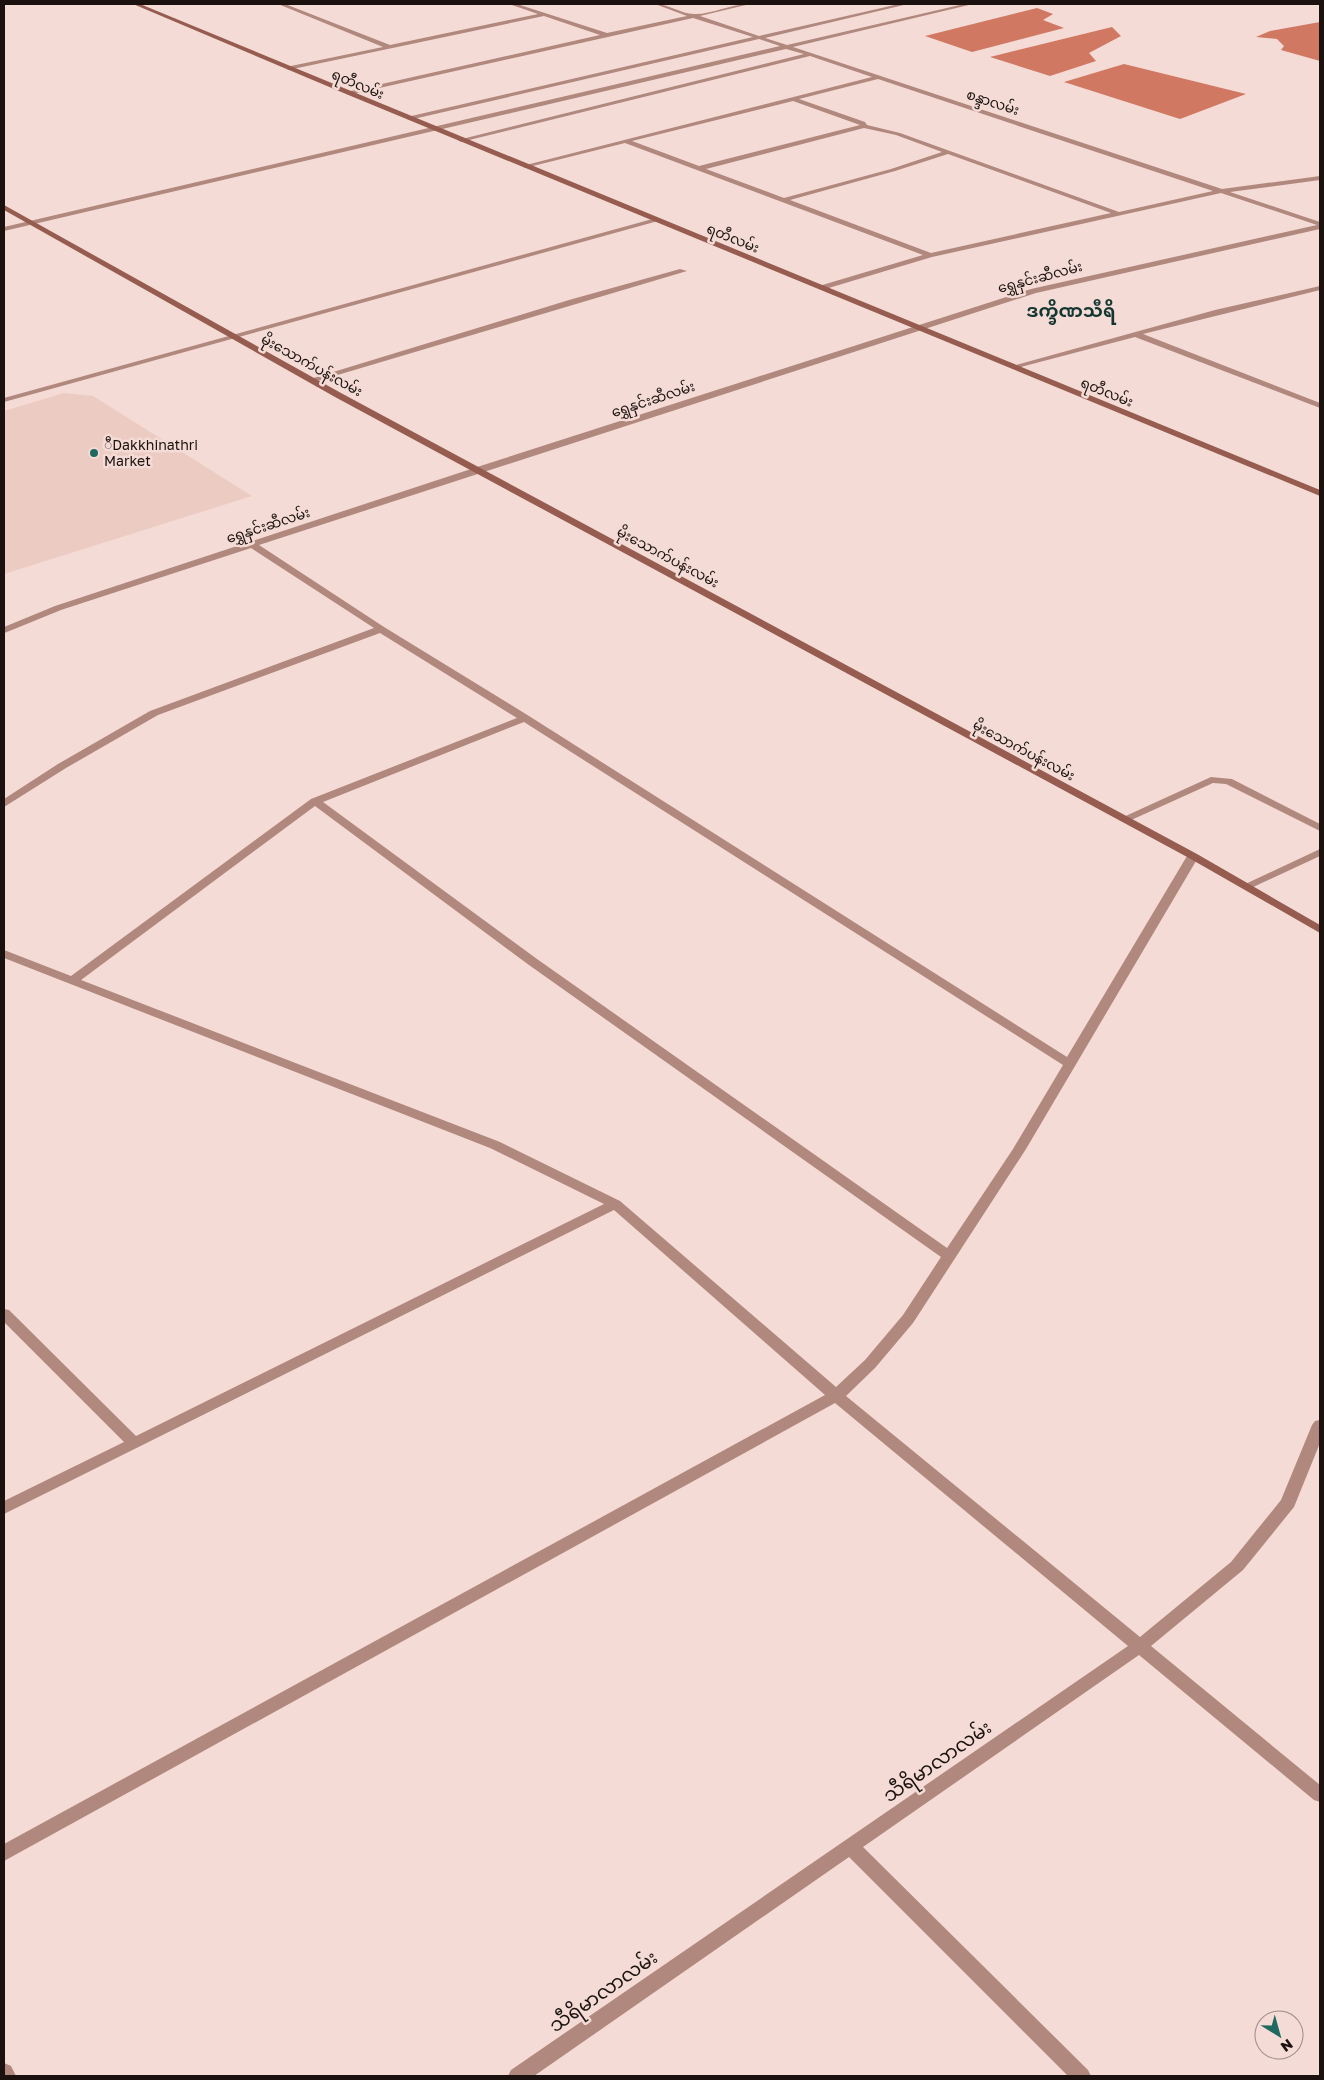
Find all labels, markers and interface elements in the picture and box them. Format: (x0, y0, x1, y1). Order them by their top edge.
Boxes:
street label: ရတီလမ်း (328, 64, 387, 106)
street label: စန္ဒာလမ်း (963, 84, 1022, 122)
street label: ရတီလမ်း (703, 218, 762, 260)
street label: ရွှေနှင်းဆီလမ်း (995, 256, 1085, 300)
district label: ဒက္ခိဏသီရိ (1027, 299, 1117, 325)
street label: မိုးသောက်ပန်းလမ်း (257, 329, 366, 403)
street label: ရတီလမ်း (1077, 372, 1136, 414)
street label: ရွှေနှင်းဆီလမ်း (609, 376, 698, 424)
place label: ီDakkhinathri Market (104, 436, 198, 469)
marker: ီDakkhinathri Market (88, 447, 100, 459)
street label: ရွှေနှင်းဆီလမ်း (224, 502, 313, 550)
street label: မိုးသောက်ပန်းလမ်း (612, 522, 723, 594)
street label: မိုးသောက်ပန်းလမ်း (968, 715, 1079, 787)
street label: သီရိမာလာလမ်း (877, 1713, 998, 1810)
street label: သီရိမာလာလမ်း (543, 1943, 664, 2040)
north arrow (1254, 2010, 1304, 2060)
text: N (1278, 2036, 1296, 2056)

